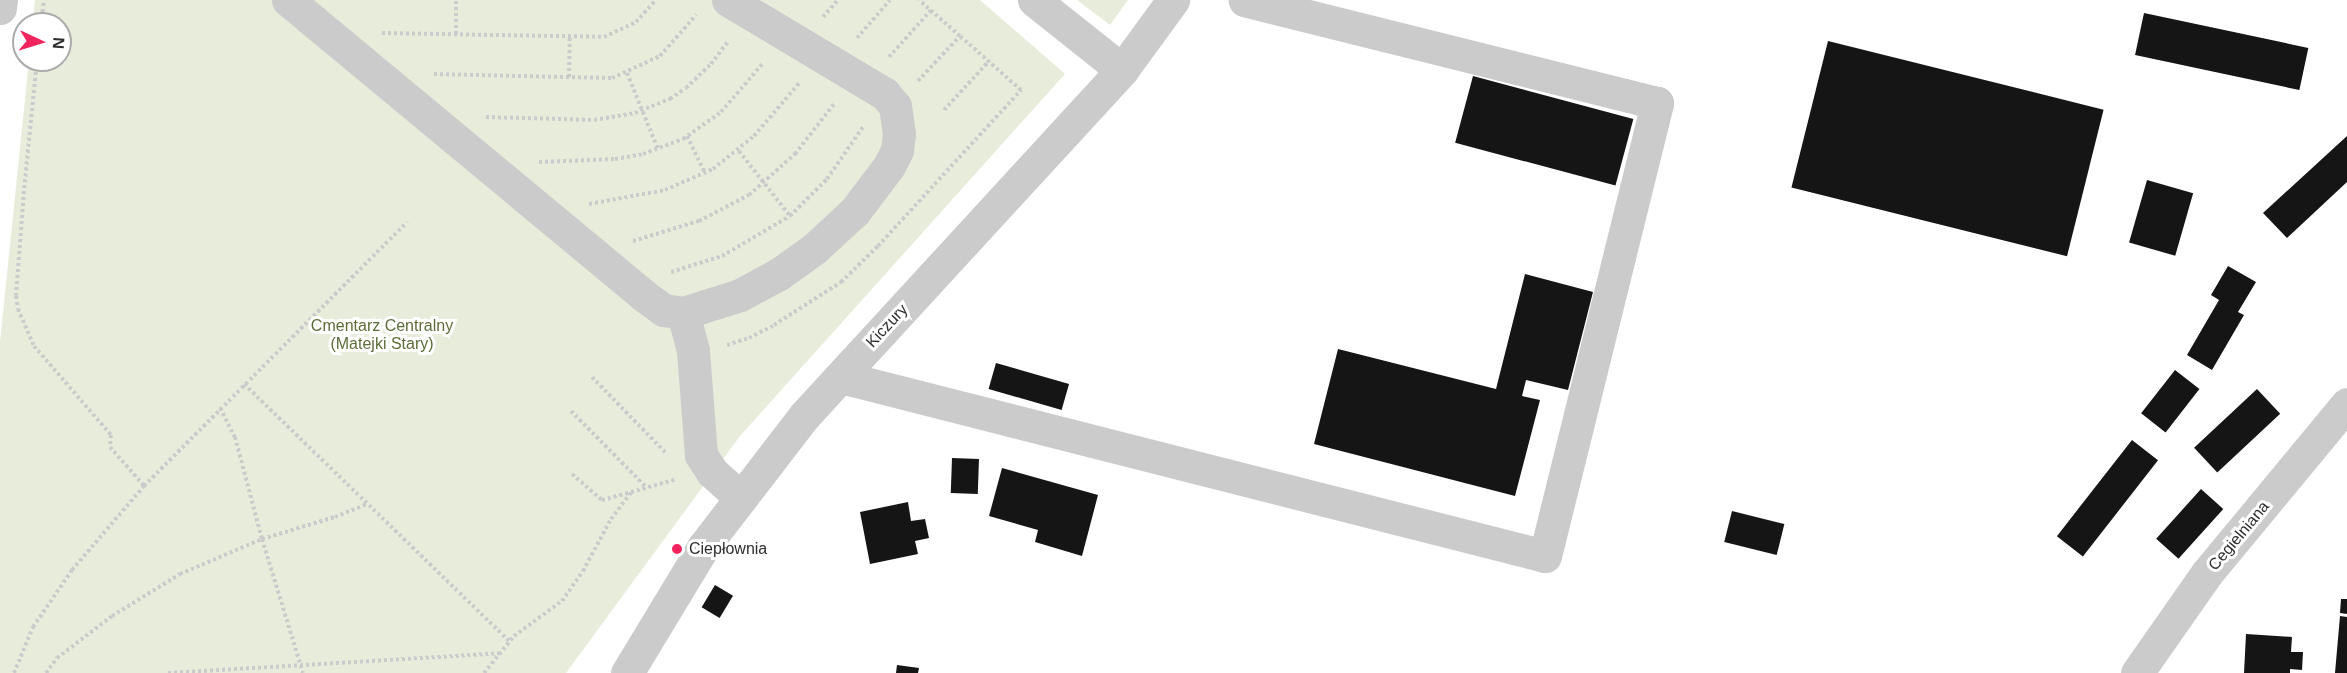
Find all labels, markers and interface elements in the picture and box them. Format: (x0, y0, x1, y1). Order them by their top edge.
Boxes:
north arrow (12, 12, 72, 72)
text: N (50, 37, 67, 50)
street label: Kiczury (862, 300, 912, 352)
park label: Cmentarz Centralny (Matejki Stary) (311, 316, 453, 354)
street label: Cegielniana (2204, 497, 2274, 575)
place label: Ciepłownia (689, 539, 767, 559)
marker: Ciepłownia (670, 542, 684, 556)

